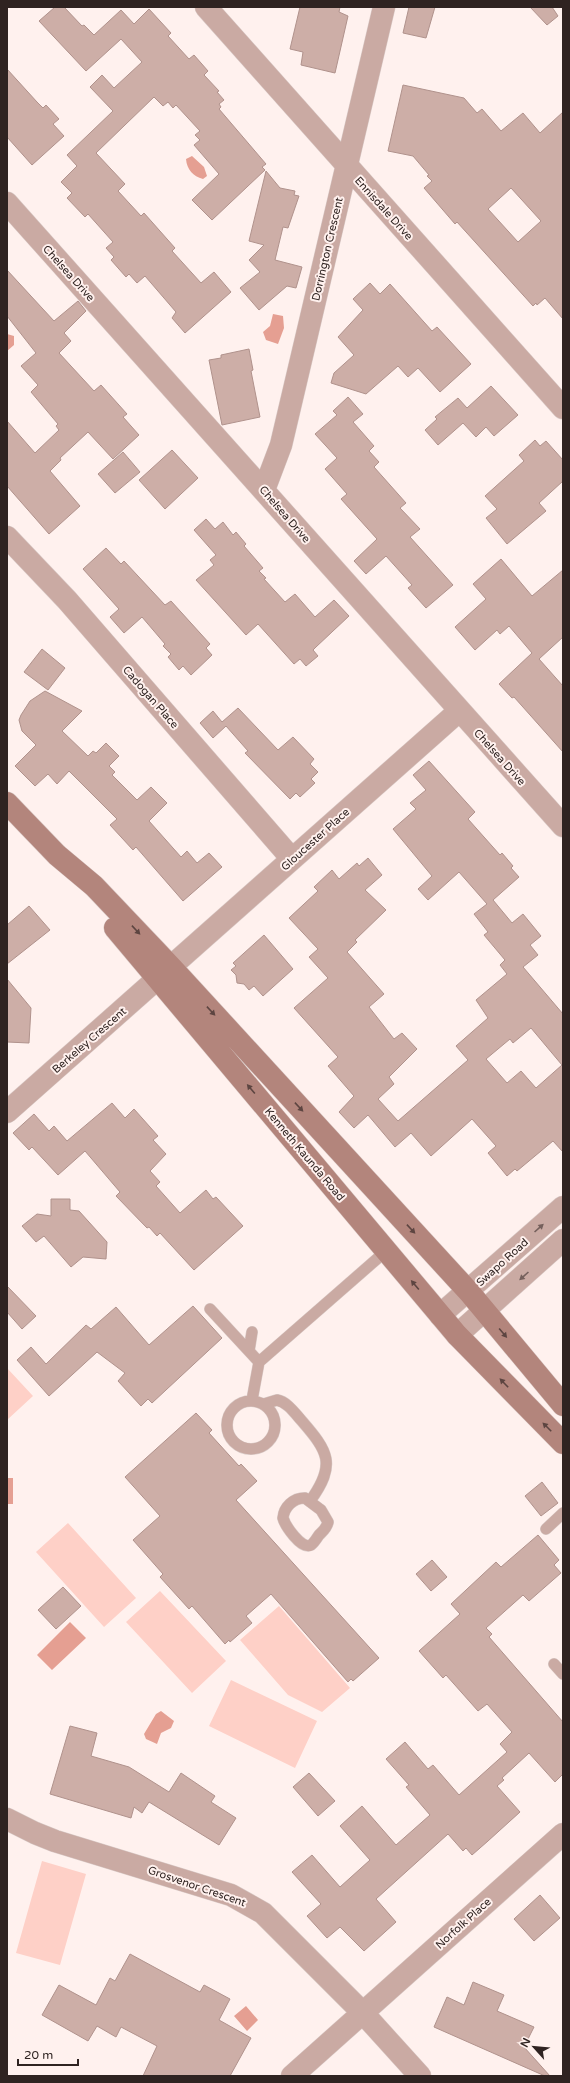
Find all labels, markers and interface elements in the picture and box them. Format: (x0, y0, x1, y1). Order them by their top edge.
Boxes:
street label: Ennisdale Drive (352, 174, 415, 243)
street label: Dorrington Crescent (309, 196, 346, 302)
street label: Chelsea Drive (40, 243, 97, 304)
street label: Chelsea Drive (256, 483, 313, 545)
street label: Cadogan Place (120, 663, 181, 731)
street label: Chelsea Drive (471, 727, 528, 788)
street label: Gloucester Place (278, 805, 352, 873)
one-way arrow (131, 925, 140, 935)
street label: Berkeley Crescent (50, 1005, 129, 1076)
one-way arrow (206, 1007, 215, 1016)
one-way arrow (246, 1084, 255, 1095)
one-way arrow (294, 1102, 304, 1112)
street label: Kenneth Kaunda Road (262, 1105, 347, 1204)
one-way arrow (407, 1224, 416, 1234)
one-way arrow (534, 1224, 545, 1233)
street label: Swapo Road (474, 1236, 531, 1289)
one-way arrow (519, 1271, 529, 1280)
one-way arrow (411, 1280, 420, 1291)
one-way arrow (498, 1327, 507, 1338)
one-way arrow (499, 1378, 509, 1388)
one-way arrow (542, 1422, 552, 1432)
street label: Grosvenor Crescent (146, 1864, 247, 1909)
street label: Norfolk Place (433, 1895, 494, 1952)
north arrow (514, 2027, 554, 2067)
text: N (518, 2036, 533, 2050)
scale bar (18, 2041, 78, 2067)
text: 20 m (24, 2048, 53, 2062)

